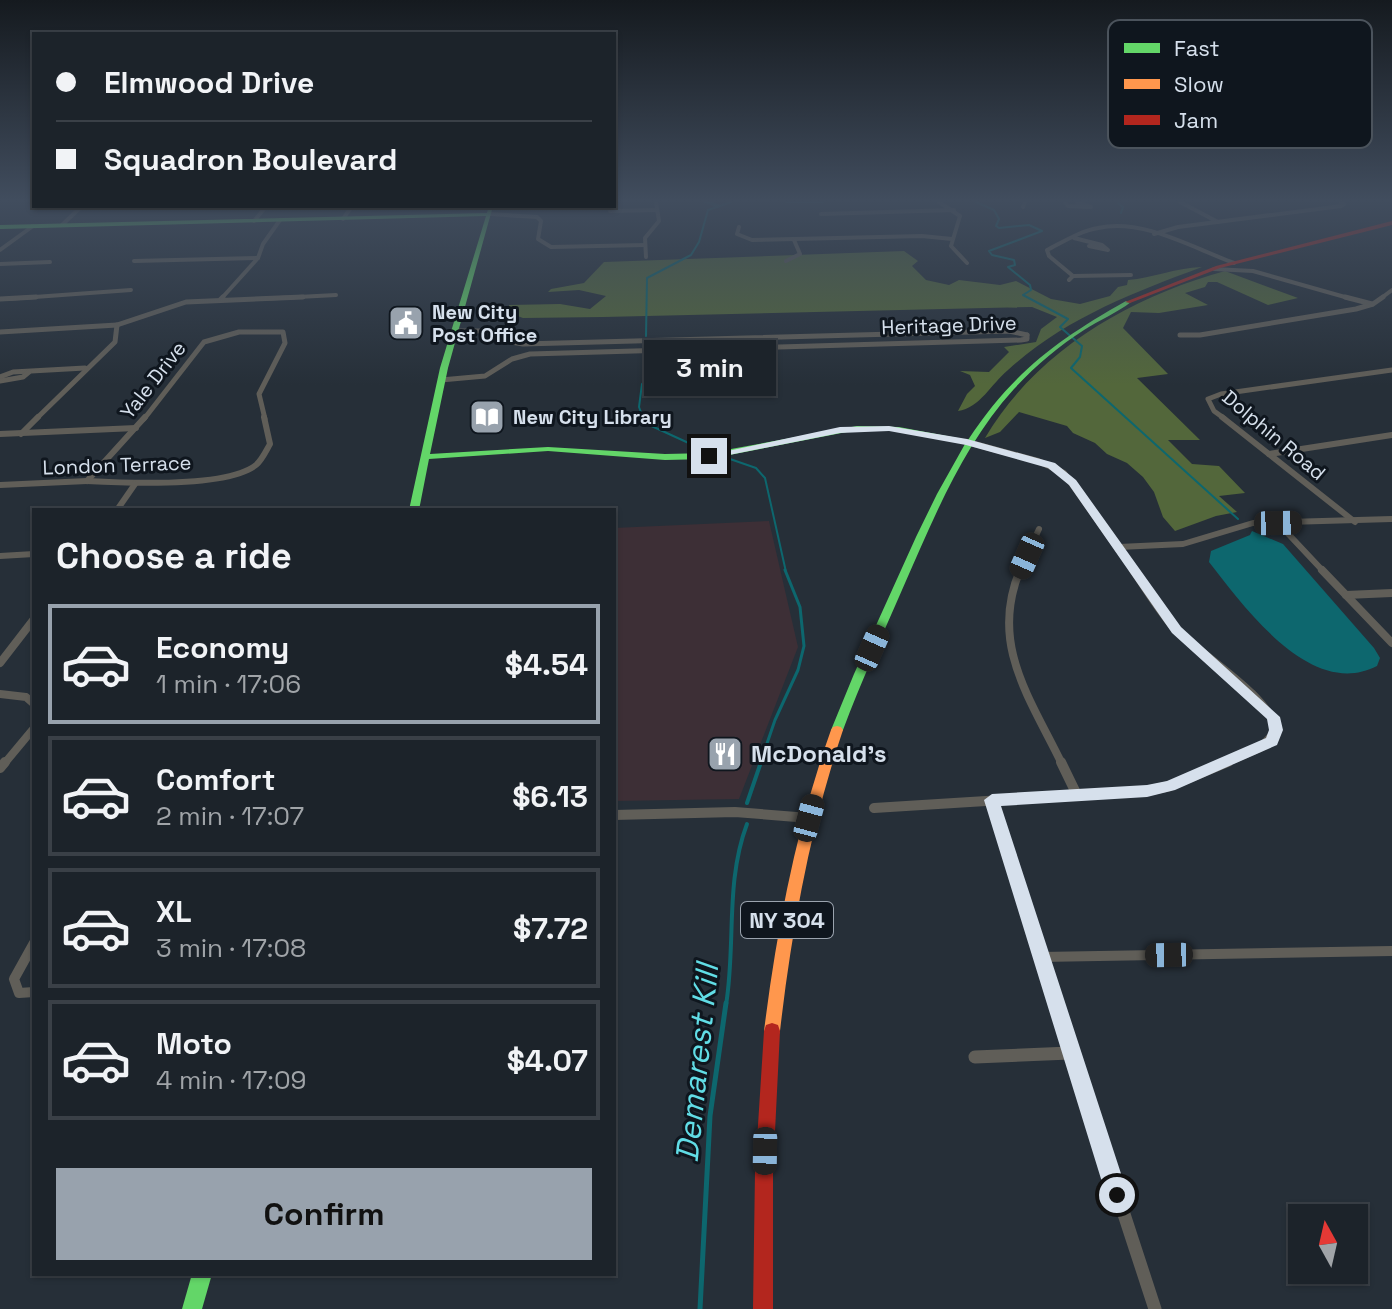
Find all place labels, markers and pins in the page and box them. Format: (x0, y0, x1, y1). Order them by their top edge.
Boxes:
place label: New City Post Office (432, 299, 537, 348)
public building icon: New City Post Office (387, 304, 425, 342)
library icon: New City Library (468, 398, 506, 436)
place label: New City Library (513, 404, 672, 430)
restaurant icon: McDonald's (706, 735, 744, 773)
place label: McDonald's (751, 738, 887, 769)

